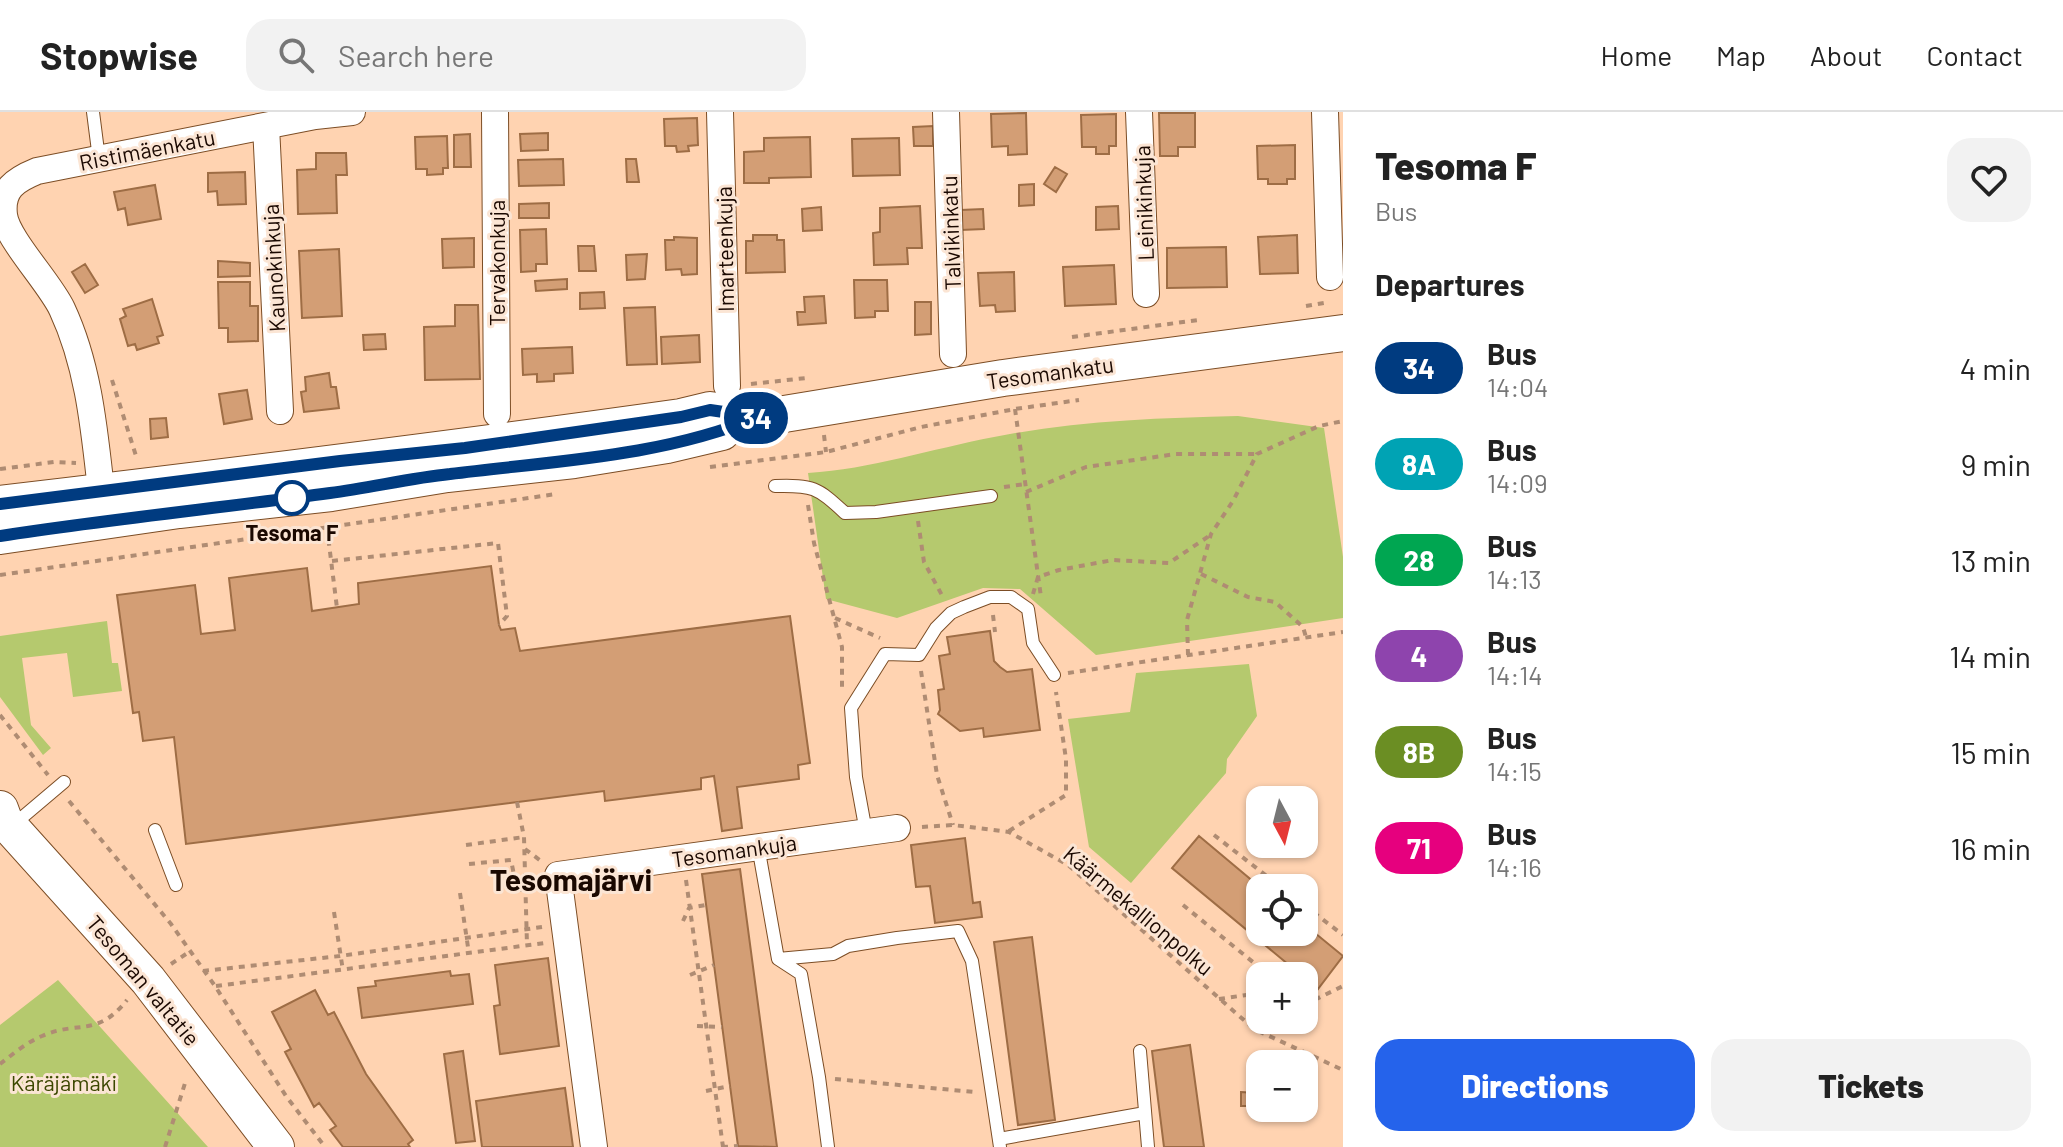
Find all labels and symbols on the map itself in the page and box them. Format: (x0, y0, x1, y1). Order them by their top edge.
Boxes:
street label: Ristimäenkatu (77, 123, 217, 175)
street label: Leinikinkuja (1128, 145, 1158, 261)
street label: Talvikinkatu (935, 175, 965, 291)
street label: Imarteenkuja (710, 186, 738, 312)
street label: Tervakonkuja (483, 200, 509, 326)
street label: Kaunokinkuja (257, 203, 289, 333)
street label: Tesomankatu (985, 350, 1115, 394)
line badge: 34 (720, 392, 792, 444)
marker: Tesoma F (275, 481, 309, 515)
place label: Tesoma F (246, 519, 339, 545)
north arrow (1246, 786, 1318, 858)
street label: Tesomankuja (670, 828, 798, 872)
street label: Käärmekallionpolku (1059, 840, 1219, 980)
district label: Tesomajärvi (490, 861, 652, 897)
street label: Tesoman valtatie (82, 910, 206, 1050)
park label: Käräjämäki (11, 1069, 117, 1095)

